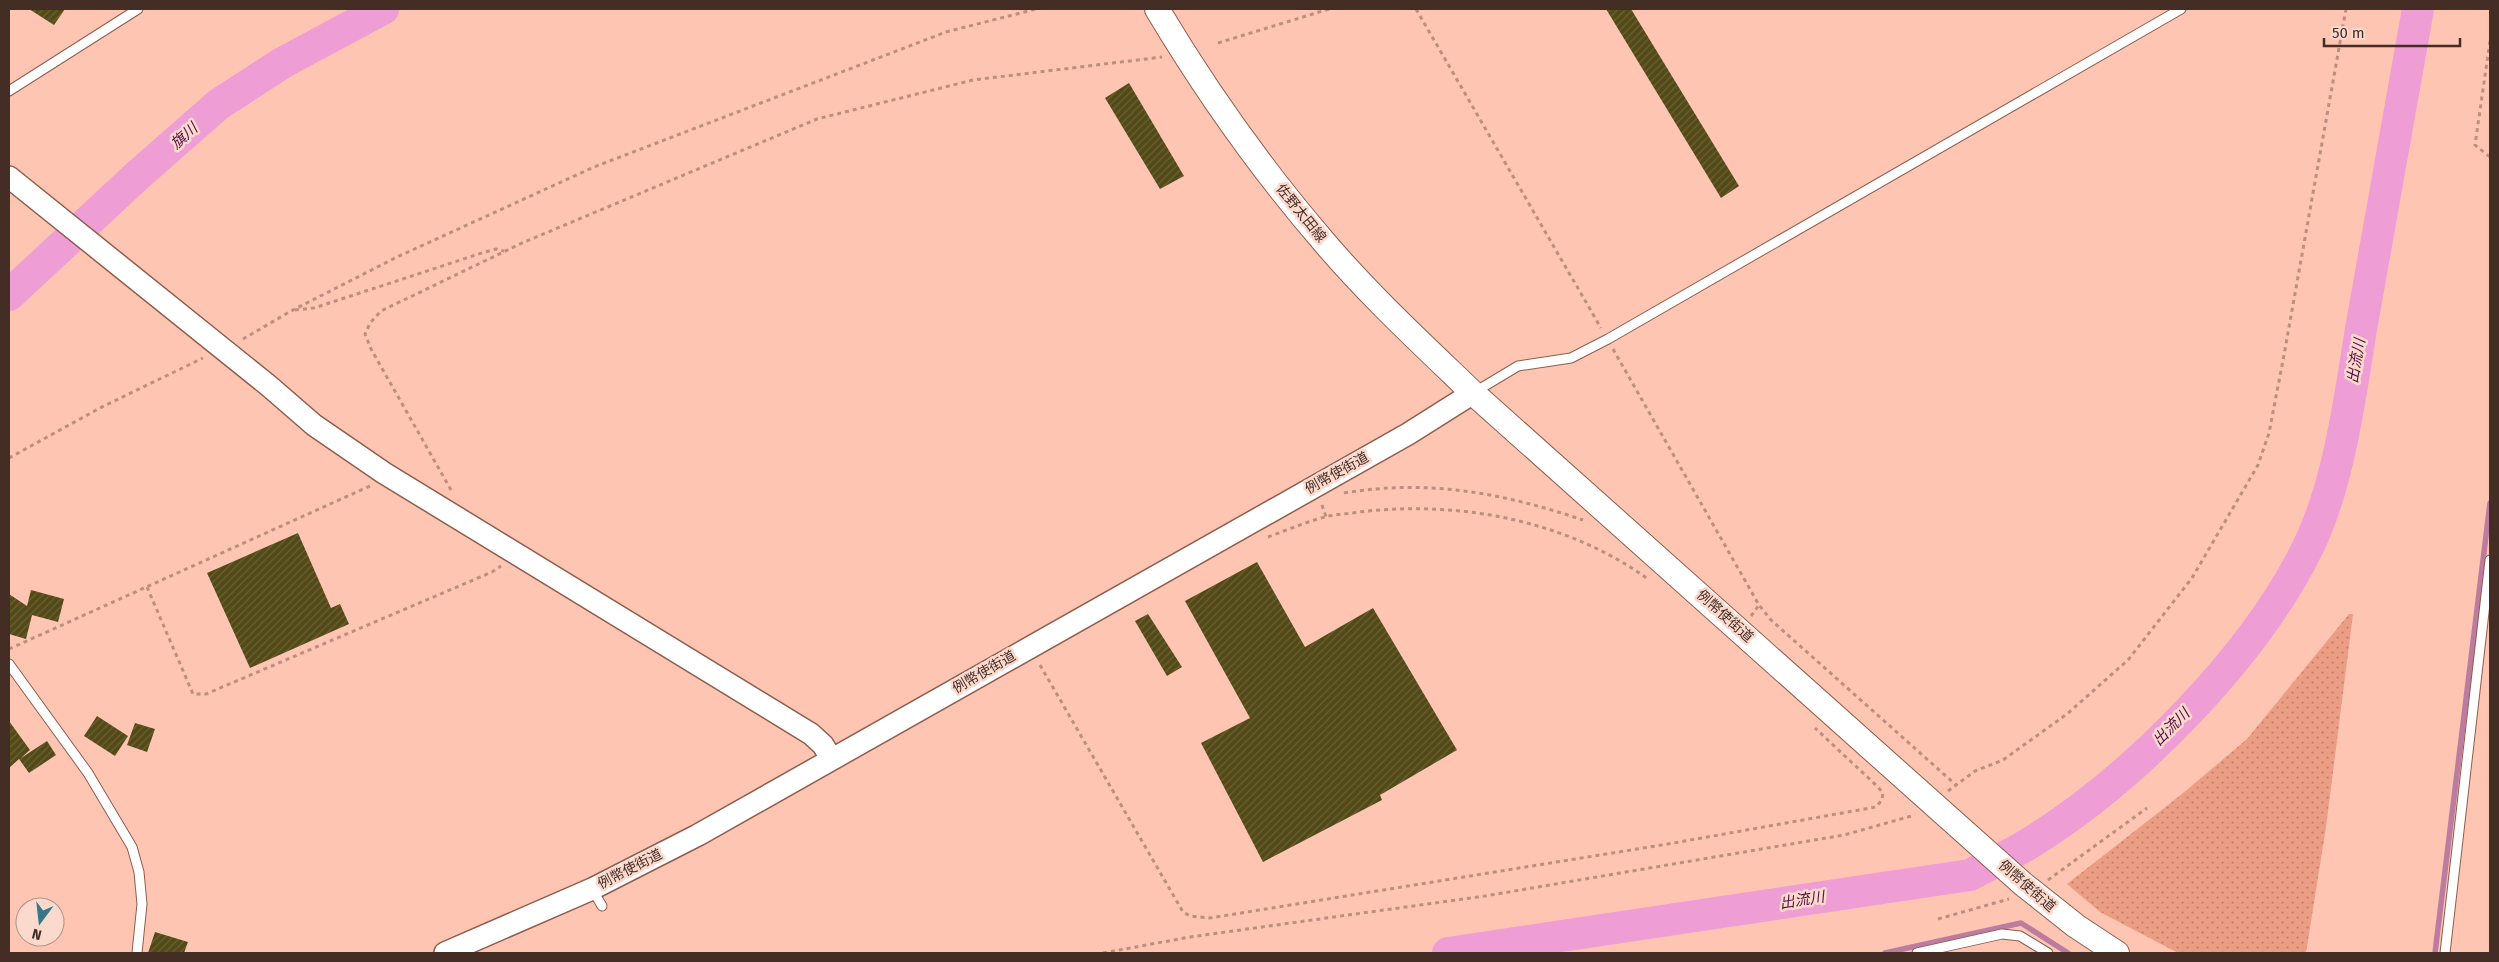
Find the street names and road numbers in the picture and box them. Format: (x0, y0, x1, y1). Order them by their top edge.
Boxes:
street label: 佐野太田線 (1272, 180, 1330, 246)
street label: 例幣使街道 (1302, 449, 1372, 497)
street label: 例幣使街道 (1693, 586, 1757, 646)
street label: 例幣使街道 (949, 647, 1019, 697)
street label: 例幣使街道 (595, 846, 665, 892)
street label: 例幣使街道 (1995, 857, 2059, 915)

